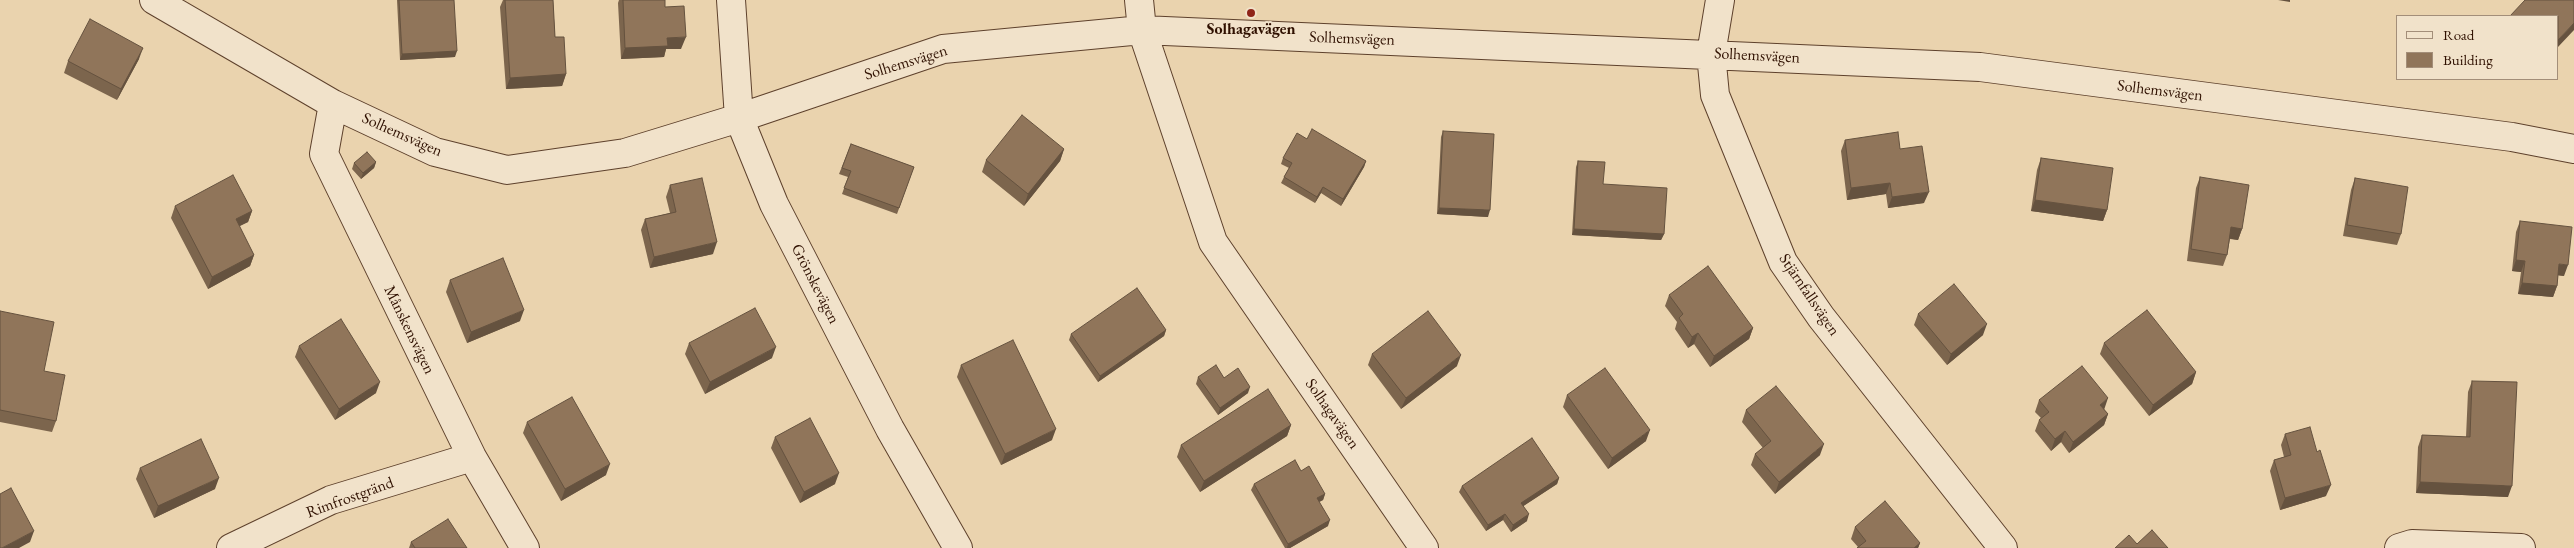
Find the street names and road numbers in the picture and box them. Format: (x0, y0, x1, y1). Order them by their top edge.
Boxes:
street label: Solhemsvägen (1309, 28, 1395, 50)
street label: Solhemsvägen (862, 41, 950, 85)
street label: Solhemsvägen (1714, 44, 1800, 68)
street label: Solhemsvägen (2116, 76, 2204, 106)
street label: Solhemsvägen (359, 109, 445, 161)
street label: Grönskevägen (787, 241, 843, 327)
street label: Stjärnfallsvägen (1774, 250, 1844, 340)
street label: Månskensvägen (379, 283, 439, 377)
street label: Solhagavägen (1301, 375, 1363, 453)
street label: Rimfrostgränd (304, 473, 396, 523)

